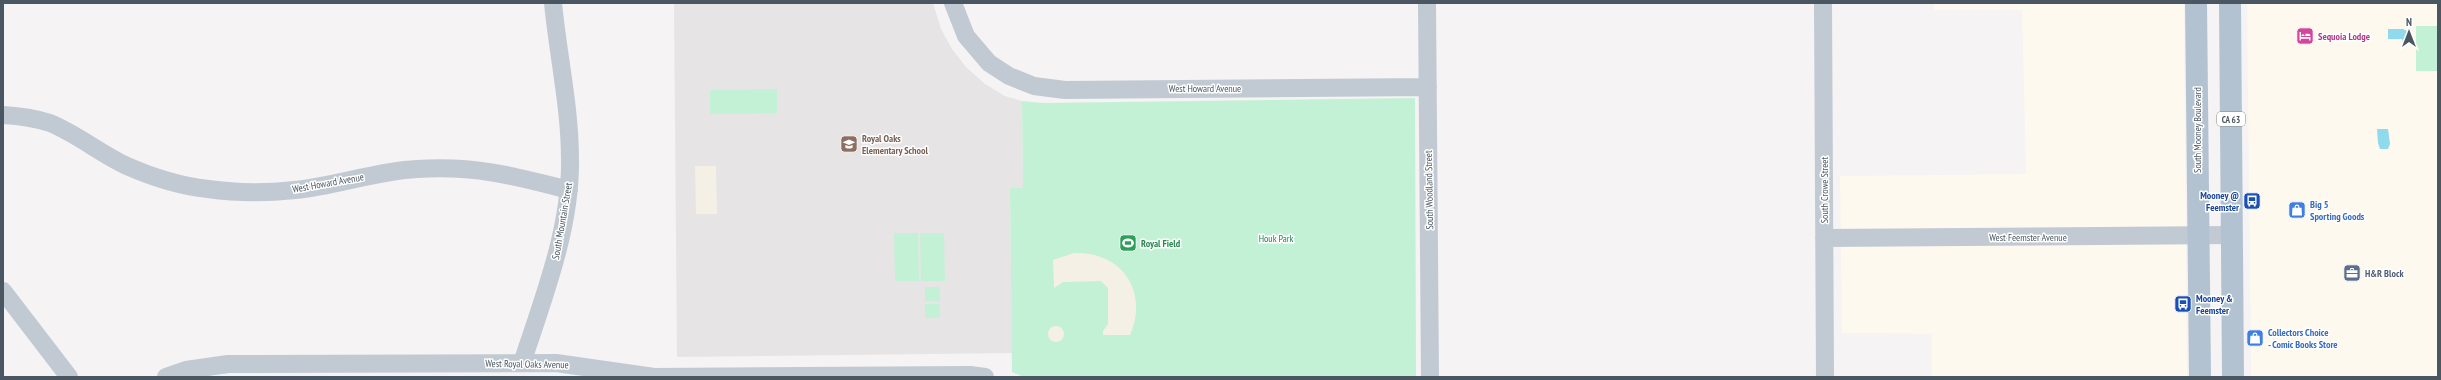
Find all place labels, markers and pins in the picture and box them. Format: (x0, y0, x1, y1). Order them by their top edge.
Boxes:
hotel icon: Sequoia Lodge (2295, 26, 2315, 46)
place label: Sequoia Lodge (2318, 30, 2370, 43)
place label: Royal Oaks Elementary School (862, 132, 928, 157)
school or university icon: Royal Oaks Elementary School (839, 134, 859, 154)
place label: Mooney @ Feemster (2200, 189, 2239, 214)
bus stop icon: Mooney @ Feemster (2242, 191, 2262, 211)
place label: Big 5 Sporting Goods (2310, 198, 2365, 223)
shop icon: Big 5 Sporting Goods (2287, 200, 2307, 220)
sports icon: Royal Field (1118, 233, 1138, 253)
place label: Royal Field (1141, 237, 1181, 250)
office icon: H&R Block (2342, 263, 2362, 283)
place label: H&R Block (2365, 267, 2404, 280)
place label: Mooney & Feemster (2196, 292, 2233, 317)
bus stop icon: Mooney & Feemster (2173, 294, 2193, 314)
place label: Collectors Choice - Comic Books Store (2268, 326, 2338, 351)
shop icon: Collectors Choice - Comic Books Store (2245, 328, 2265, 348)

